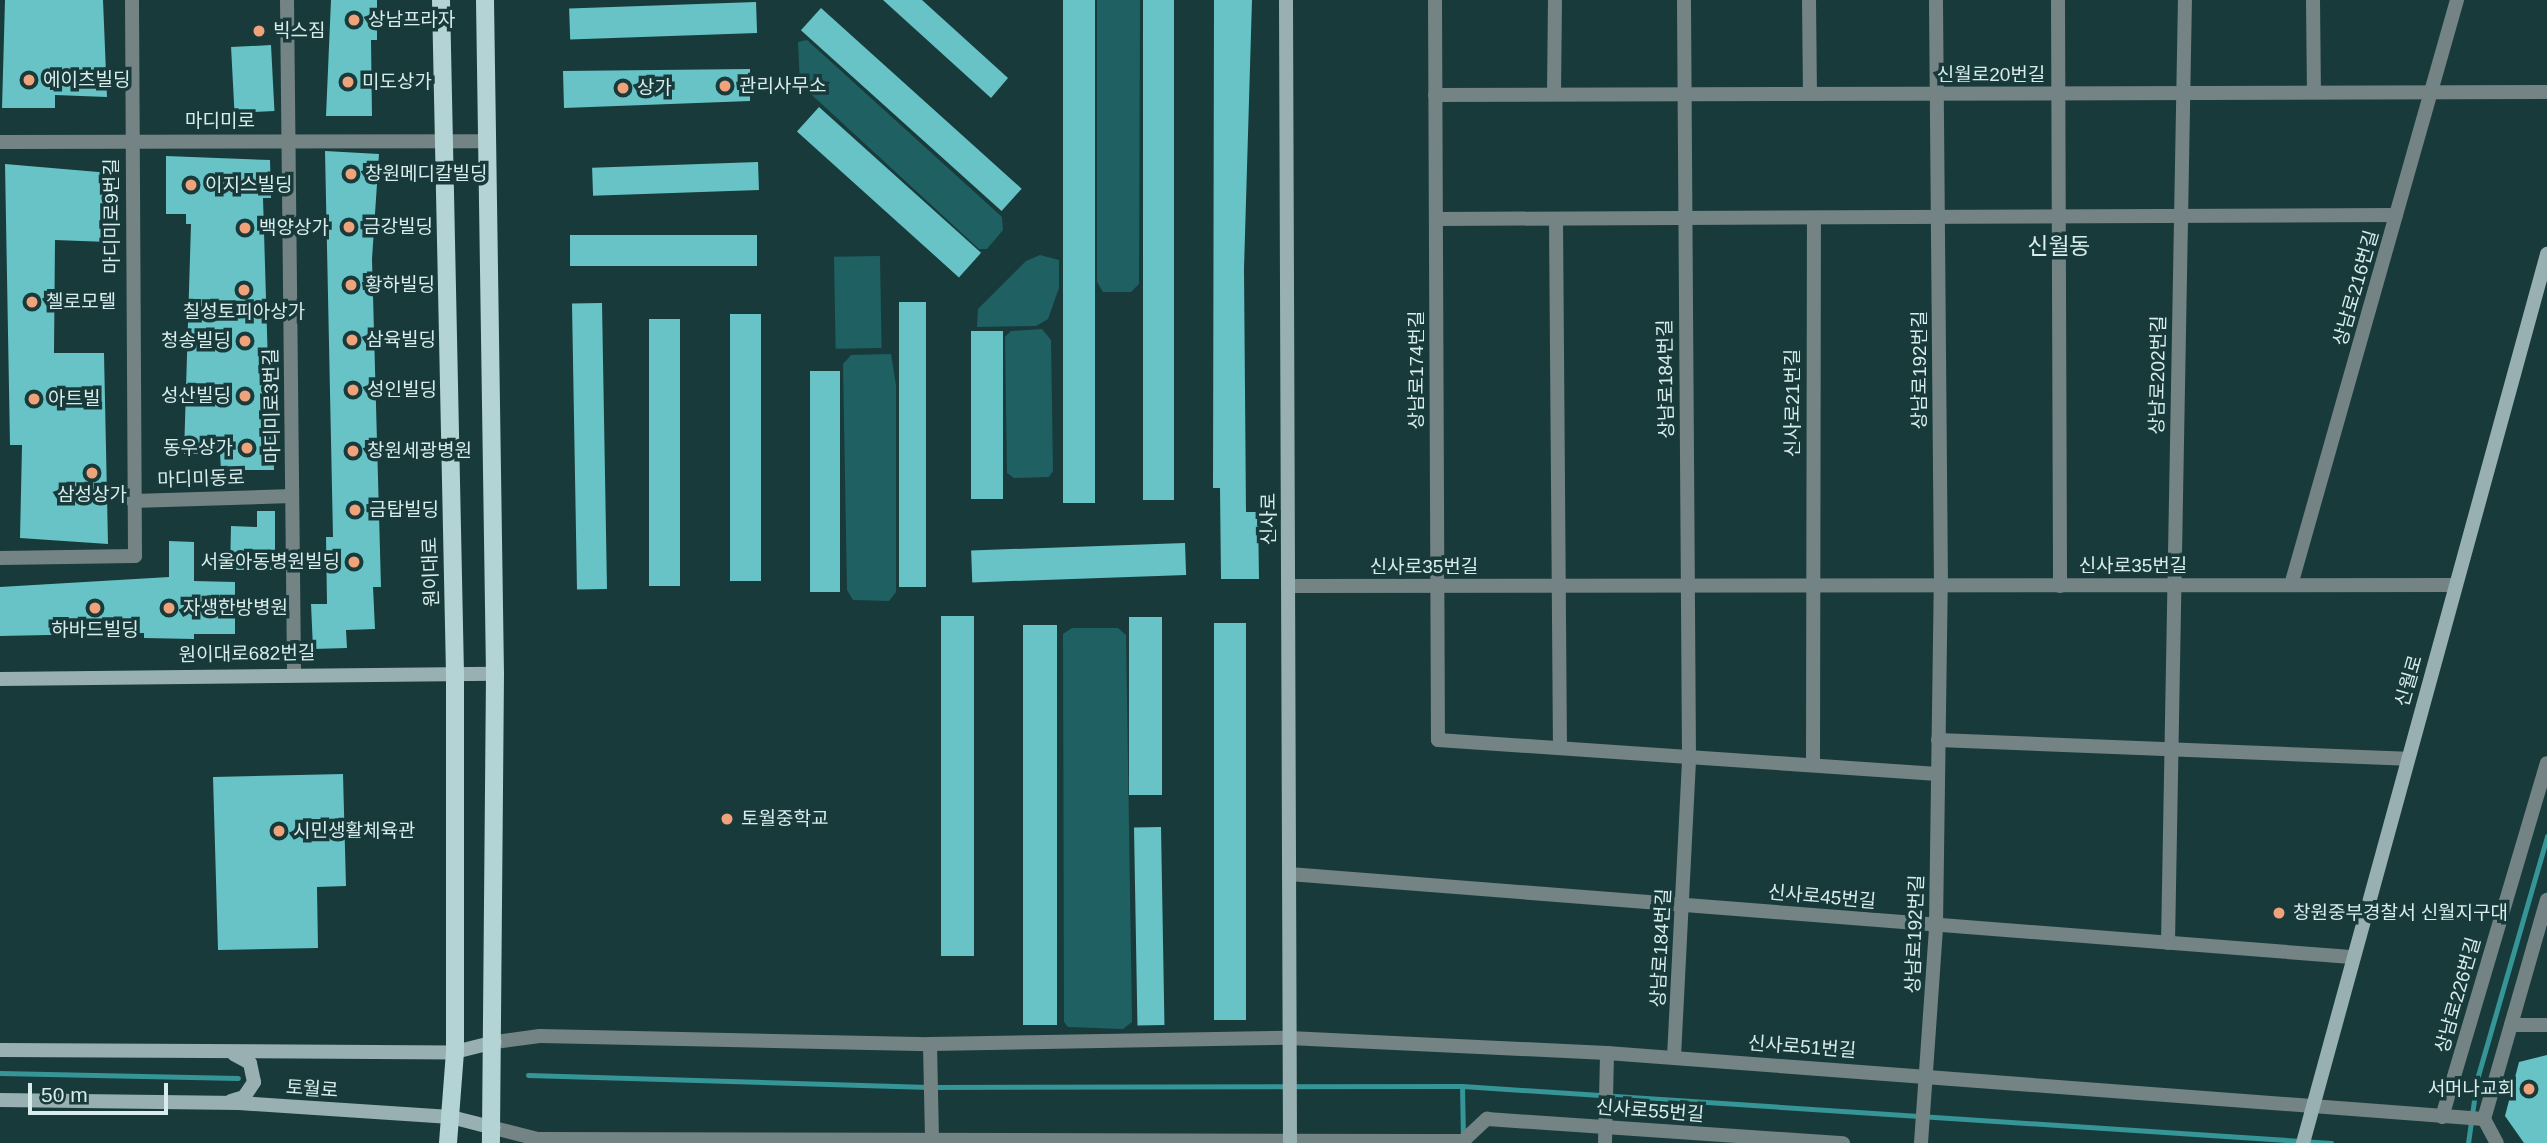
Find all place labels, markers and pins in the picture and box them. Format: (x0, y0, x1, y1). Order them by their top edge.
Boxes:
place label: 상남프라자 (368, 9, 455, 31)
marker: 상남프라자 (346, 12, 362, 28)
place label: 빅스짐 (273, 20, 325, 42)
marker: 빅스짐 (251, 23, 267, 39)
place label: 에이츠빌딩 (43, 69, 130, 91)
place label: 미도상가 (362, 71, 432, 93)
marker: 에이츠빌딩 (21, 72, 37, 88)
marker: 미도상가 (340, 74, 356, 90)
place label: 관리사무소 (739, 75, 826, 97)
place label: 상가 (637, 77, 672, 99)
marker: 관리사무소 (717, 78, 733, 94)
marker: 상가 (615, 80, 631, 96)
place label: 창원메디칼빌딩 (365, 163, 487, 185)
marker: 창원메디칼빌딩 (343, 166, 359, 182)
place label: 이지스빌딩 (205, 174, 292, 196)
marker: 이지스빌딩 (183, 177, 199, 193)
place label: 금강빌딩 (363, 216, 433, 238)
place label: 백양상가 (259, 217, 329, 239)
marker: 금강빌딩 (341, 219, 357, 235)
marker: 백양상가 (237, 220, 253, 236)
place label: 황하빌딩 (365, 274, 435, 296)
marker: 황하빌딩 (343, 277, 359, 293)
marker: 칠성토피아상가 (236, 282, 252, 298)
place label: 첼로모텔 (46, 291, 116, 313)
marker: 첼로모텔 (24, 294, 40, 310)
place label: 칠성토피아상가 (183, 301, 305, 323)
place label: 삼육빌딩 (366, 329, 436, 351)
place label: 청송빌딩 (161, 330, 231, 352)
marker: 삼육빌딩 (344, 332, 360, 348)
marker: 청송빌딩 (237, 333, 253, 349)
place label: 성인빌딩 (367, 379, 437, 401)
marker: 성인빌딩 (345, 382, 361, 398)
place label: 성산빌딩 (161, 385, 231, 407)
place label: 아트빌 (48, 388, 100, 410)
marker: 성산빌딩 (237, 388, 253, 404)
marker: 아트빌 (26, 391, 42, 407)
place label: 동우상가 (163, 437, 233, 459)
marker: 동우상가 (239, 440, 255, 456)
place label: 창원세광병원 (367, 440, 472, 462)
marker: 창원세광병원 (345, 443, 361, 459)
marker: 삼성상가 (84, 465, 100, 481)
place label: 삼성상가 (57, 484, 127, 506)
place label: 금탑빌딩 (369, 499, 439, 521)
marker: 금탑빌딩 (347, 502, 363, 518)
place label: 서울아동병원빌딩 (200, 551, 340, 573)
marker: 서울아동병원빌딩 (346, 554, 362, 570)
place label: 자생한방병원 (183, 597, 288, 619)
marker: 하바드빌딩 (87, 600, 103, 616)
marker: 자생한방병원 (161, 600, 177, 616)
place label: 하바드빌딩 (51, 619, 139, 641)
place label: 토월중학교 (741, 808, 828, 830)
marker: 토월중학교 (719, 811, 735, 827)
place label: 시민생활체육관 (293, 820, 415, 842)
marker: 시민생활체육관 (271, 823, 287, 839)
place label: 창원중부경찰서 신월지구대 (2293, 902, 2508, 924)
marker: 창원중부경찰서 신월지구대 (2271, 905, 2287, 921)
place label: 서머나교회 (2428, 1078, 2515, 1100)
marker: 서머나교회 (2521, 1081, 2537, 1097)

